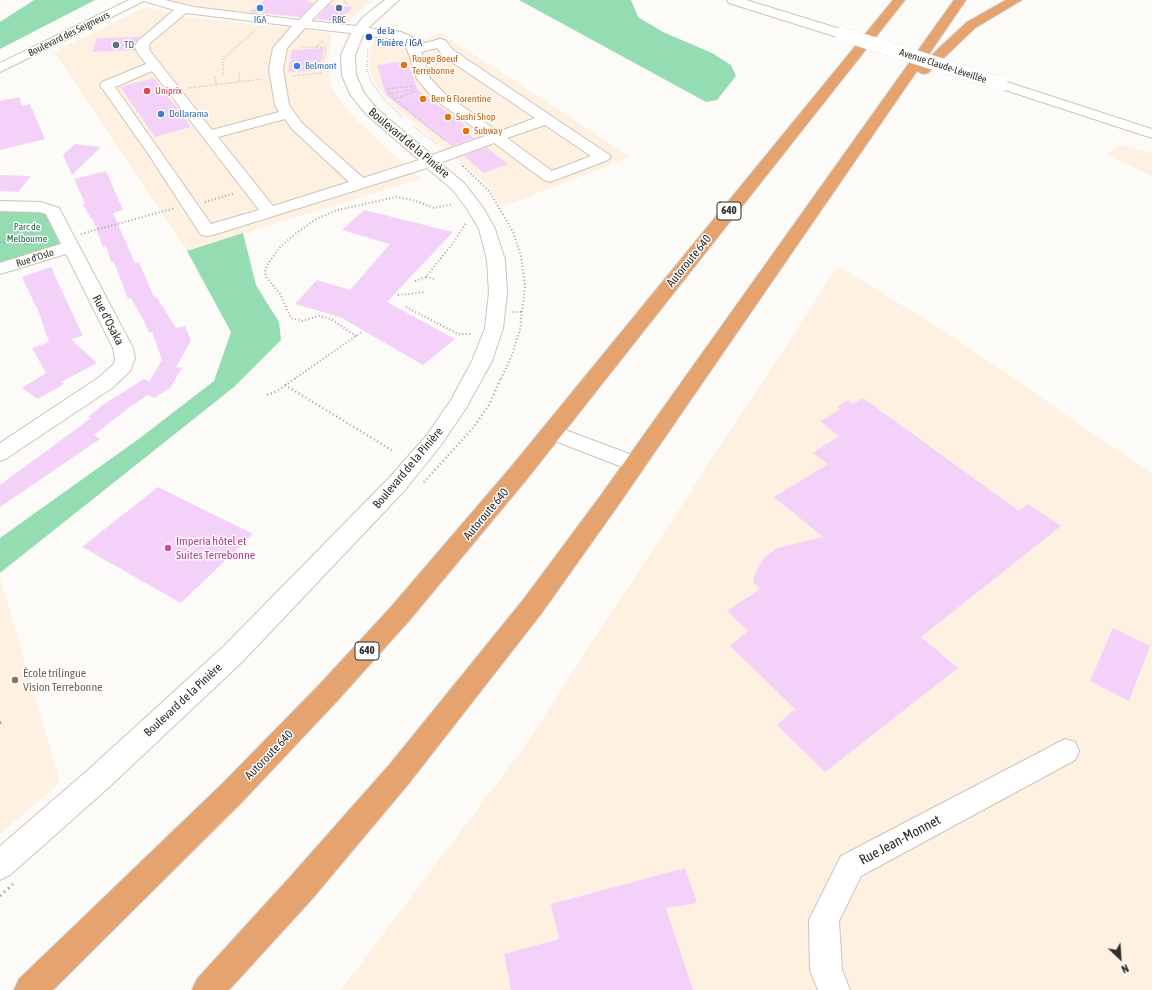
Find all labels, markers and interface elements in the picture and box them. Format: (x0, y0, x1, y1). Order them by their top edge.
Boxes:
marker: IGA (255, 3, 265, 13)
marker: RBC (334, 3, 344, 13)
street label: Boulevard des Seigneurs (26, 9, 112, 59)
place label: IGA (254, 14, 266, 26)
place label: RBC (332, 14, 346, 26)
place label: de la Pinière / IGA (377, 25, 422, 48)
marker: de la Pinière / IGA (364, 32, 374, 42)
place label: TD (124, 39, 134, 51)
marker: TD (111, 40, 121, 50)
street label: Avenue Claude-Léveillée (898, 46, 988, 86)
place label: Rouge Boeuf Terrebonne (412, 53, 458, 76)
place label: Belmont (305, 60, 337, 72)
marker: Rouge Boeuf Terrebonne (399, 60, 409, 70)
marker: Belmont (292, 61, 302, 71)
place label: Uniprix (155, 85, 182, 97)
marker: Uniprix (142, 86, 152, 96)
place label: Ben & Florentine (431, 93, 491, 105)
marker: Ben & Florentine (418, 94, 428, 104)
street label: Boulevard de la Pinière (366, 105, 452, 181)
place label: Dollarama (169, 108, 208, 120)
marker: Dollarama (156, 109, 166, 119)
place label: Sushi Shop (456, 111, 496, 123)
marker: Sushi Shop (443, 112, 453, 122)
place label: Subway (474, 125, 502, 137)
marker: Subway (461, 126, 471, 136)
road number: 640 (717, 202, 741, 220)
park label: Parc de Melbourne (7, 221, 47, 244)
street label: Autoroute 640 (664, 232, 714, 290)
street label: Rue d'Oslo (15, 246, 55, 270)
street label: Rue d'Osaka (89, 293, 127, 347)
street label: Boulevard de la Pinière (370, 425, 446, 511)
street label: Autoroute 640 (460, 485, 512, 543)
place label: Imperia hôtel et Suites Terrebonne (176, 534, 255, 562)
marker: Imperia hôtel et Suites Terrebonne (163, 543, 173, 553)
road number: 640 (355, 642, 379, 660)
street label: Boulevard de la Pinière (141, 660, 225, 740)
place label: École trilingue Vision Terrebonne (23, 666, 103, 694)
marker: École trilingue Vision Terrebonne (10, 675, 20, 685)
street label: Autoroute 640 (242, 727, 296, 783)
street label: Rue Jean-Monnet (857, 812, 943, 868)
north arrow (1100, 938, 1140, 978)
text: N (1120, 962, 1131, 976)

